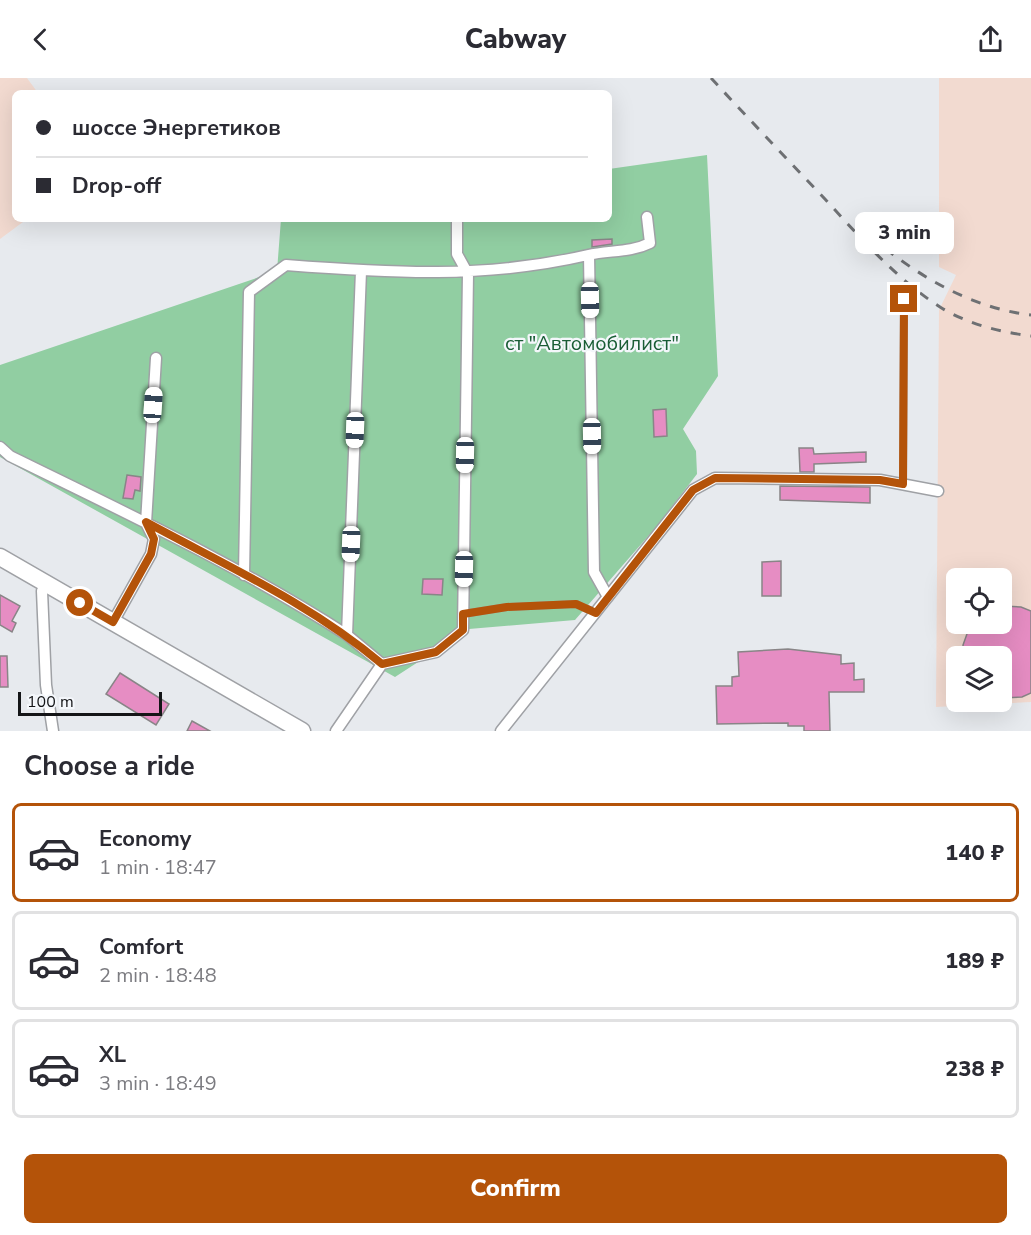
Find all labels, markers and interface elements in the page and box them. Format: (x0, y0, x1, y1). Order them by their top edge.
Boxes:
text: Cabway (465, 21, 566, 58)
icon: back (24, 23, 57, 56)
icon: share (974, 23, 1007, 56)
text: шоссе Энергетиков (72, 113, 281, 143)
text: Drop-off (72, 171, 161, 201)
callout: 3 min (854, 212, 954, 254)
text: 3 min (878, 219, 931, 246)
car (581, 282, 599, 318)
route end (890, 285, 917, 312)
park label: ст "Автомобилист" (505, 330, 679, 357)
car (143, 386, 163, 424)
car (345, 412, 365, 448)
car (583, 418, 601, 454)
car (456, 437, 474, 473)
car (341, 526, 361, 562)
car (455, 551, 473, 587)
map controls (946, 568, 1012, 712)
button: locate (946, 568, 1012, 634)
route start (66, 589, 93, 616)
button: layers (946, 646, 1012, 712)
scale bar (18, 689, 162, 716)
text: 100 m (27, 691, 74, 713)
text: Choose a ride (24, 748, 195, 785)
text: Economy (99, 824, 191, 854)
icon: car (27, 826, 81, 880)
text: 140 ₽ (945, 838, 1004, 868)
text: 1 min · 18:47 (99, 854, 217, 881)
text: Comfort (99, 932, 183, 962)
icon: car (27, 934, 81, 988)
text: 189 ₽ (945, 946, 1004, 976)
text: 2 min · 18:48 (99, 962, 217, 989)
text: XL (99, 1040, 126, 1070)
icon: car (27, 1042, 81, 1096)
text: 238 ₽ (945, 1054, 1004, 1084)
text: 3 min · 18:49 (99, 1070, 217, 1097)
button: Confirm (24, 1154, 1007, 1223)

